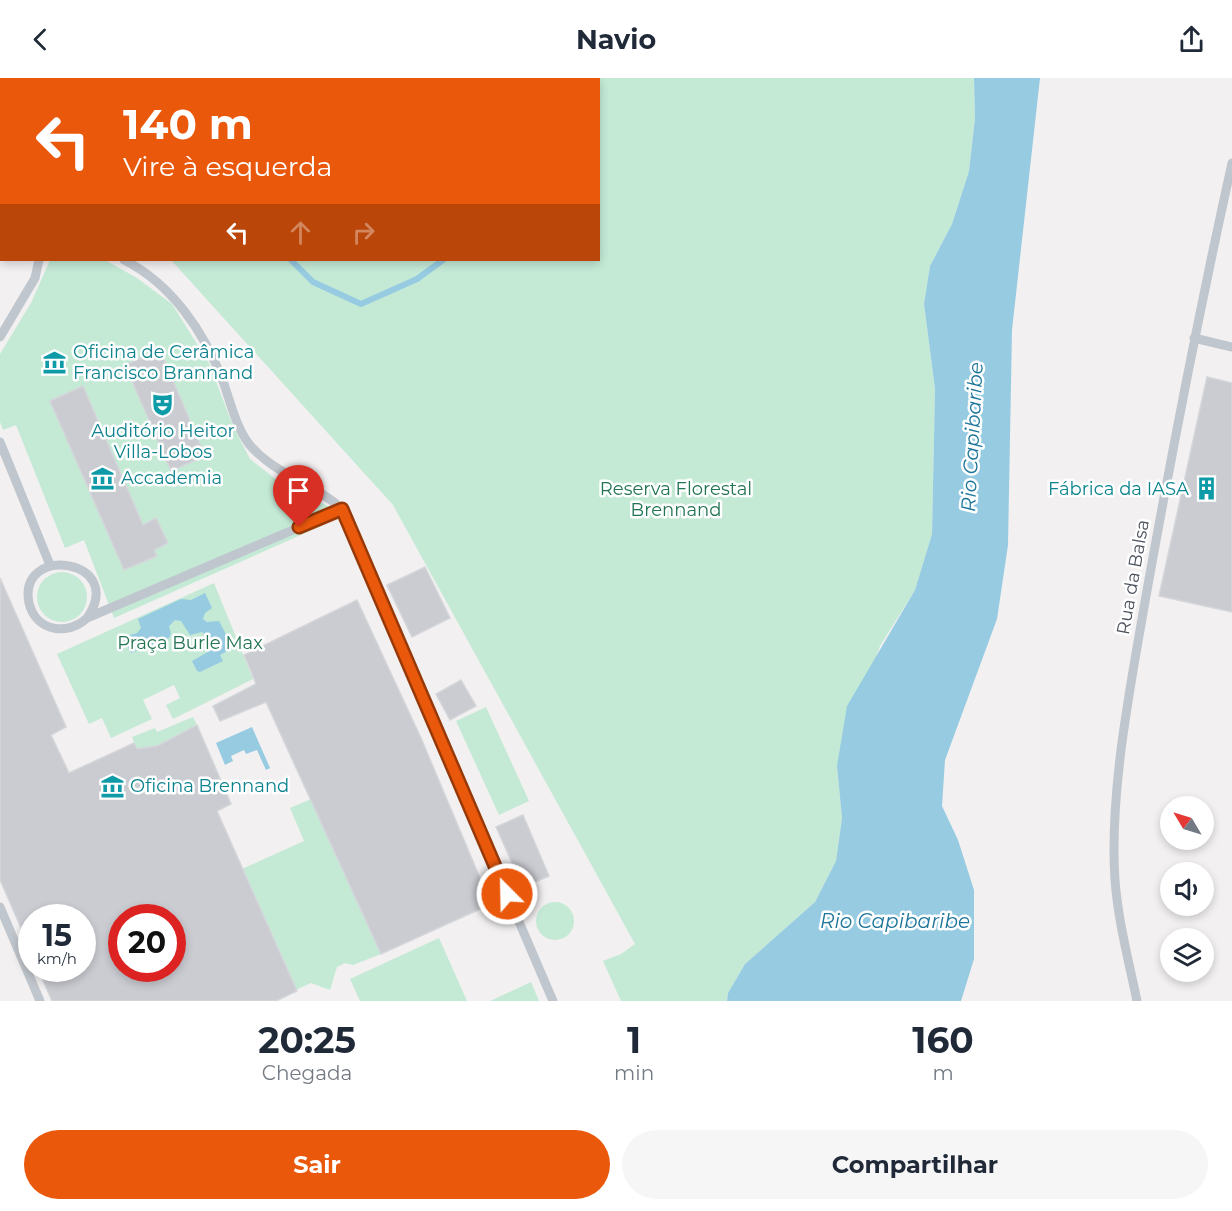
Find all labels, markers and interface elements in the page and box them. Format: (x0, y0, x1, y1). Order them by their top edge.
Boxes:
icon: back (24, 23, 57, 56)
text: Navio (576, 23, 656, 56)
icon: share (1175, 23, 1208, 56)
text: 140 m (123, 98, 253, 150)
icon: left (24, 102, 102, 180)
text: Vire à esquerda (123, 150, 332, 183)
icon: left (221, 216, 254, 249)
icon: ahead (284, 216, 317, 249)
icon: right (347, 216, 380, 249)
place label: Oficina de Cerâmica Francisco Brannand (73, 341, 254, 384)
museum icon: Oficina de Cerâmica Francisco Brannand (42, 349, 68, 375)
water label: Rio Capibaribe (956, 361, 988, 513)
theatre icon: Auditório Heitor Villa-Lobos (150, 392, 176, 418)
place label: Auditório Heitor Villa-Lobos (91, 420, 235, 463)
museum icon: Accademia (90, 465, 116, 491)
pin (273, 465, 324, 527)
place label: Accademia (121, 467, 222, 489)
icon: arrive (282, 474, 315, 507)
building icon: Fábrica da IASA (1194, 476, 1220, 502)
park label: Reserva Florestal Brennand (600, 478, 752, 521)
place label: Fábrica da IASA (1048, 478, 1189, 500)
street label: Rua da Balsa (1112, 518, 1154, 636)
park label: Praça Burle Max (117, 632, 263, 654)
museum icon: Oficina Brennand (99, 773, 125, 799)
place label: Oficina Brennand (130, 775, 289, 797)
north arrow (1160, 796, 1214, 850)
map controls (1160, 796, 1214, 982)
position arrow (475, 862, 539, 926)
button: sound (1160, 862, 1214, 916)
speed limit sign: 20 (108, 904, 186, 982)
water label: Rio Capibaribe (820, 909, 970, 933)
text: 15 (42, 917, 72, 954)
button: layers (1160, 928, 1214, 982)
text: km/h (37, 949, 77, 968)
text: 20:25 (258, 1018, 356, 1062)
text: 1 (627, 1018, 641, 1062)
text: 160 (912, 1018, 974, 1062)
text: Chegada (262, 1061, 352, 1085)
text: min (614, 1061, 654, 1085)
text: m (932, 1061, 954, 1085)
button: Sair (24, 1130, 610, 1199)
button: Compartilhar (622, 1130, 1208, 1199)

